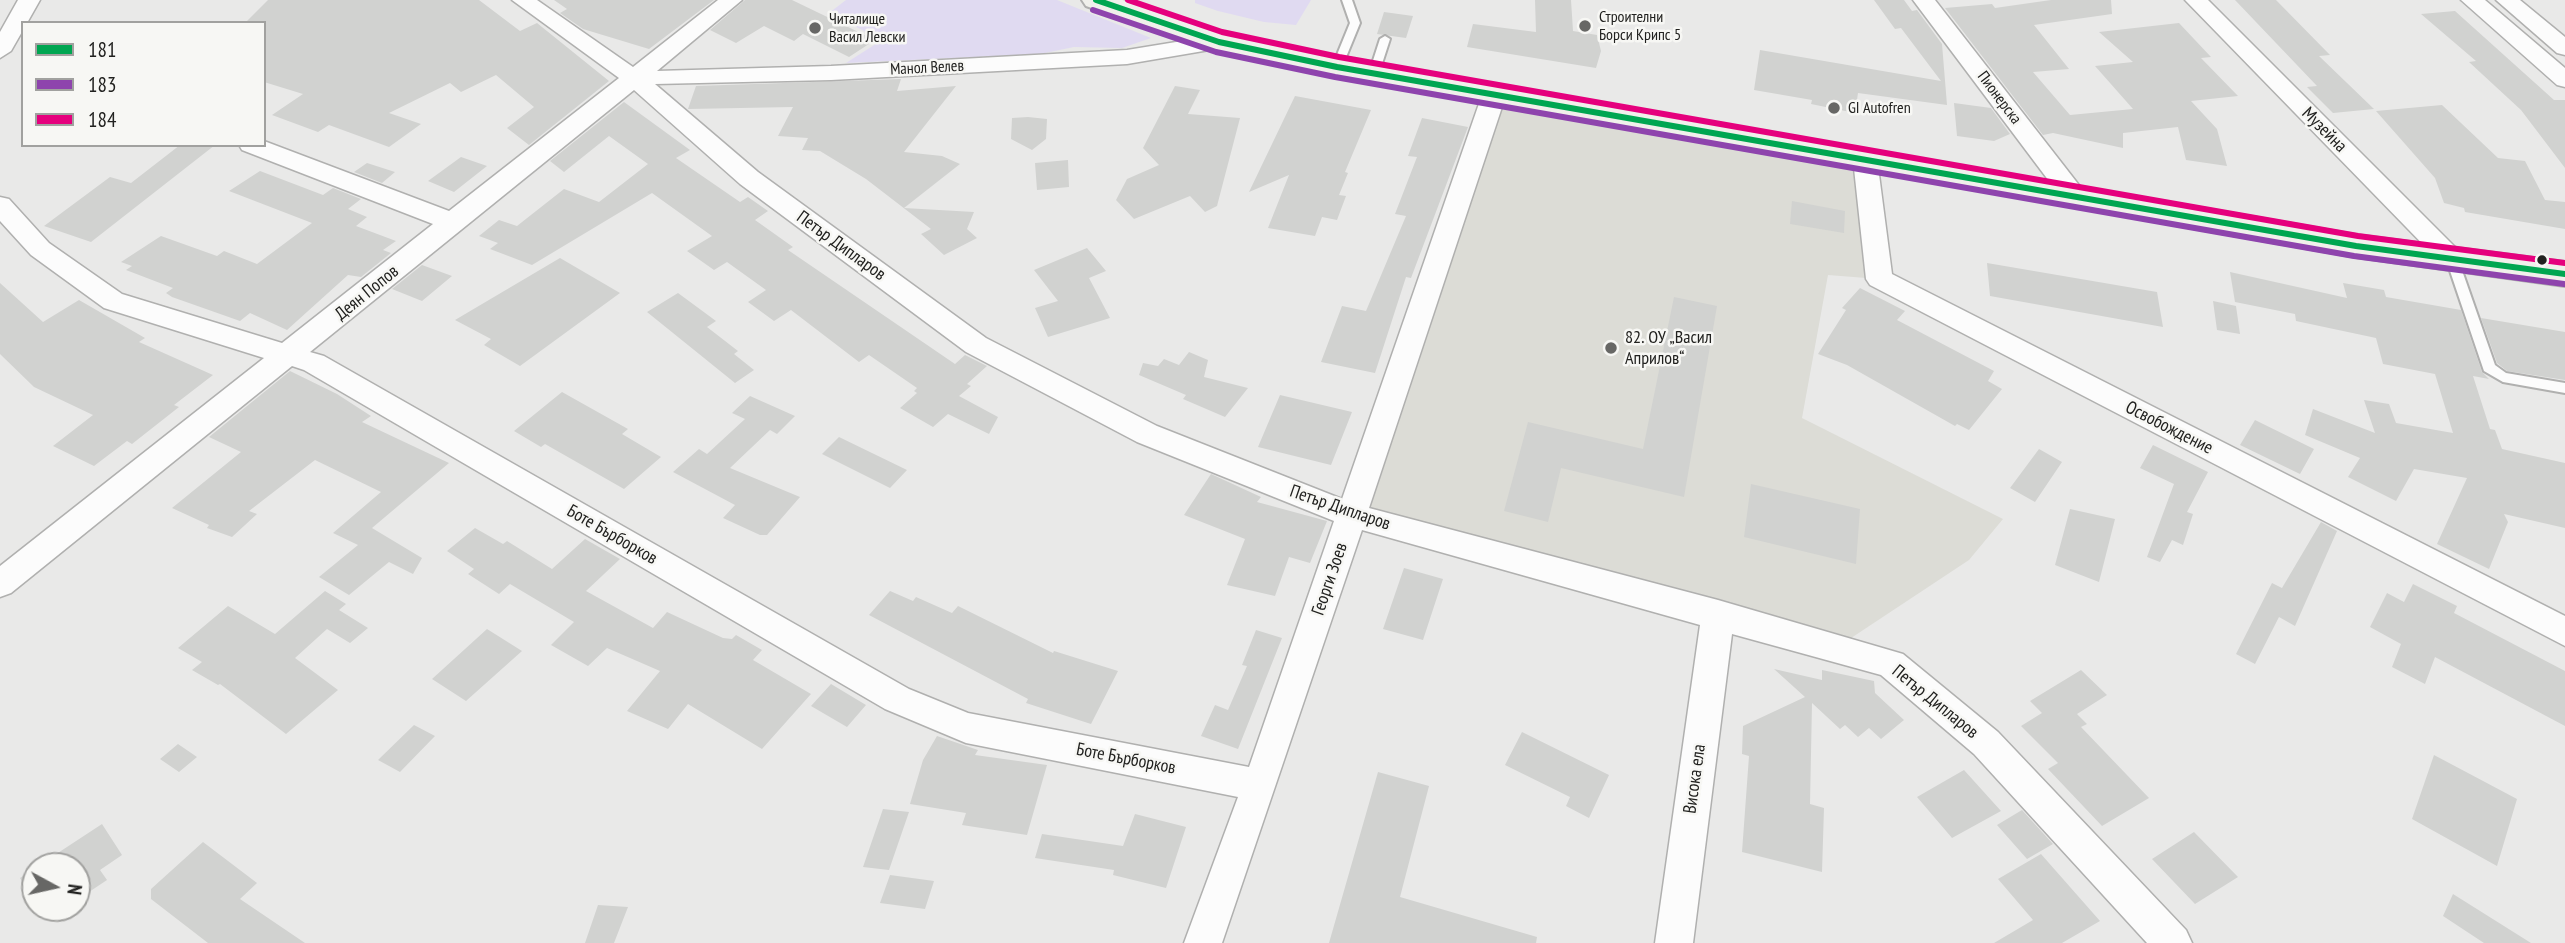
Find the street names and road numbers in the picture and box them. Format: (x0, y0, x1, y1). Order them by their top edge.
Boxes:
street label: Манол Велев (890, 56, 964, 80)
street label: Пионерска (1973, 68, 2025, 128)
street label: Музейна (2297, 103, 2351, 157)
street label: Петър Дипларов (792, 206, 890, 286)
street label: Деян Попов (331, 261, 403, 325)
street label: Освобождение (2122, 397, 2216, 459)
street label: Петър Дипларов (1287, 481, 1393, 535)
street label: Боте Бърборков (563, 500, 661, 570)
street label: Георги Зоев (1308, 540, 1352, 618)
street label: Петър Дипларов (1888, 661, 1982, 743)
street label: Боте Бърборков (1074, 739, 1178, 779)
street label: Висока ела (1679, 743, 1711, 815)

